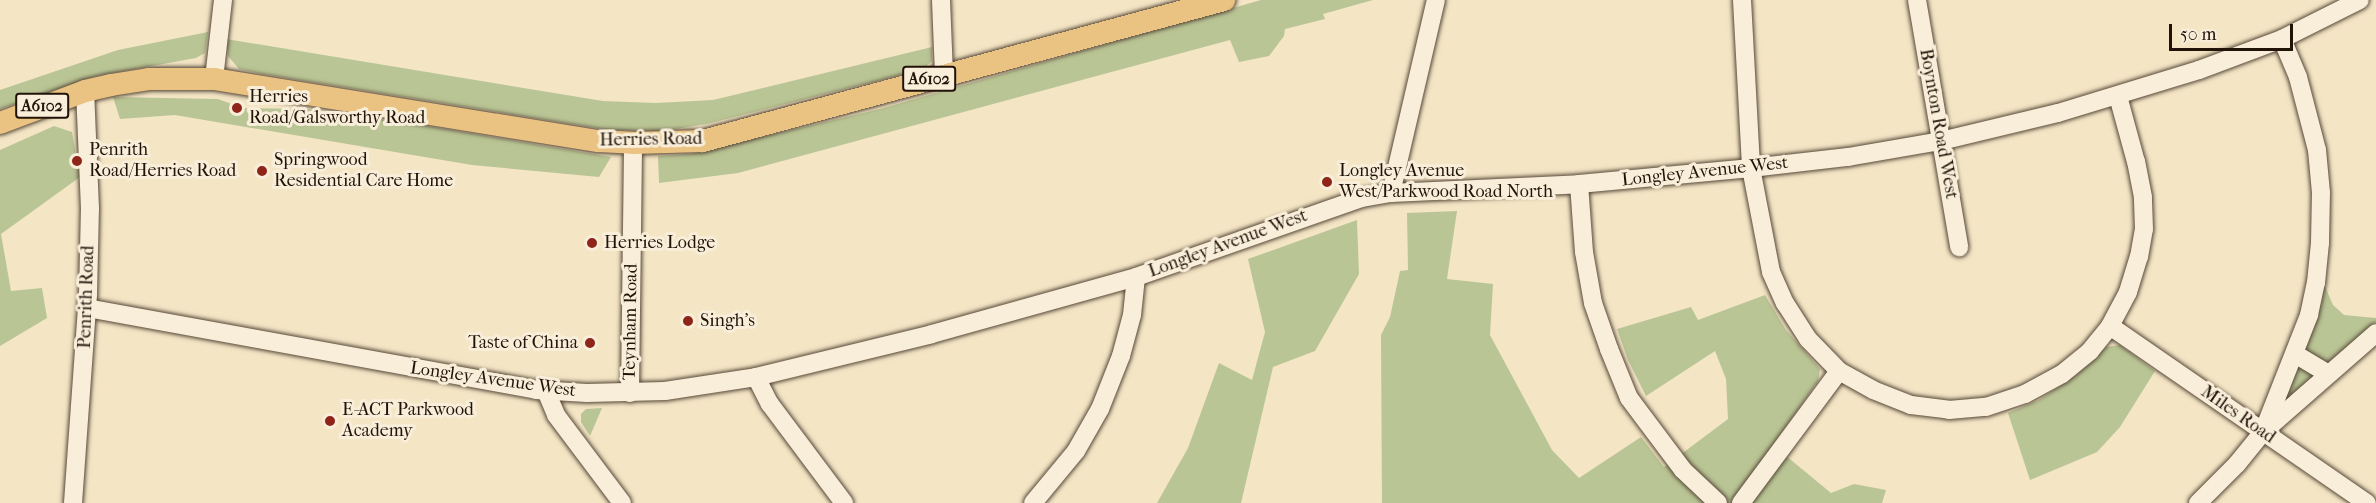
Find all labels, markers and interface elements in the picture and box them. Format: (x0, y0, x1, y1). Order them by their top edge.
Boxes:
scale bar (2172, 12, 2296, 50)
text: 50 m (2180, 24, 2216, 45)
street label: Boynton Road West (1914, 47, 1962, 201)
road number: A6102 (902, 66, 956, 92)
place label: Herries Road/Galsworthy Road (249, 87, 425, 130)
road number: A6102 (15, 93, 69, 119)
marker: Herries Road/Galsworthy Road (230, 101, 244, 115)
street label: Herries Road (599, 128, 703, 152)
place label: Penrith Road/Herries Road (89, 140, 236, 182)
place label: Springwood Residential Care Home (274, 150, 453, 192)
street label: Longley Avenue West (1621, 153, 1789, 191)
marker: Penrith Road/Herries Road (70, 154, 84, 168)
place label: Longley Avenue West/Parkwood Road North (1339, 161, 1553, 204)
marker: Springwood Residential Care Home (255, 164, 269, 178)
marker: Longley Avenue West/Parkwood Road North (1320, 175, 1334, 189)
street label: Longley Avenue West (1146, 205, 1310, 283)
place label: Herries Lodge (604, 232, 715, 254)
marker: Herries Lodge (585, 236, 599, 250)
street label: Penrith Road (74, 245, 100, 349)
street label: Teynham Road (619, 264, 643, 380)
place label: Singh's (700, 310, 755, 332)
marker: Singh's (681, 314, 695, 328)
place label: Taste of China (468, 332, 578, 354)
marker: Taste of China (583, 336, 597, 350)
street label: Longley Avenue West (409, 358, 577, 402)
street label: Miles Road (2197, 381, 2279, 449)
place label: E-ACT Parkwood Academy (342, 400, 474, 442)
marker: E-ACT Parkwood Academy (323, 414, 337, 428)

